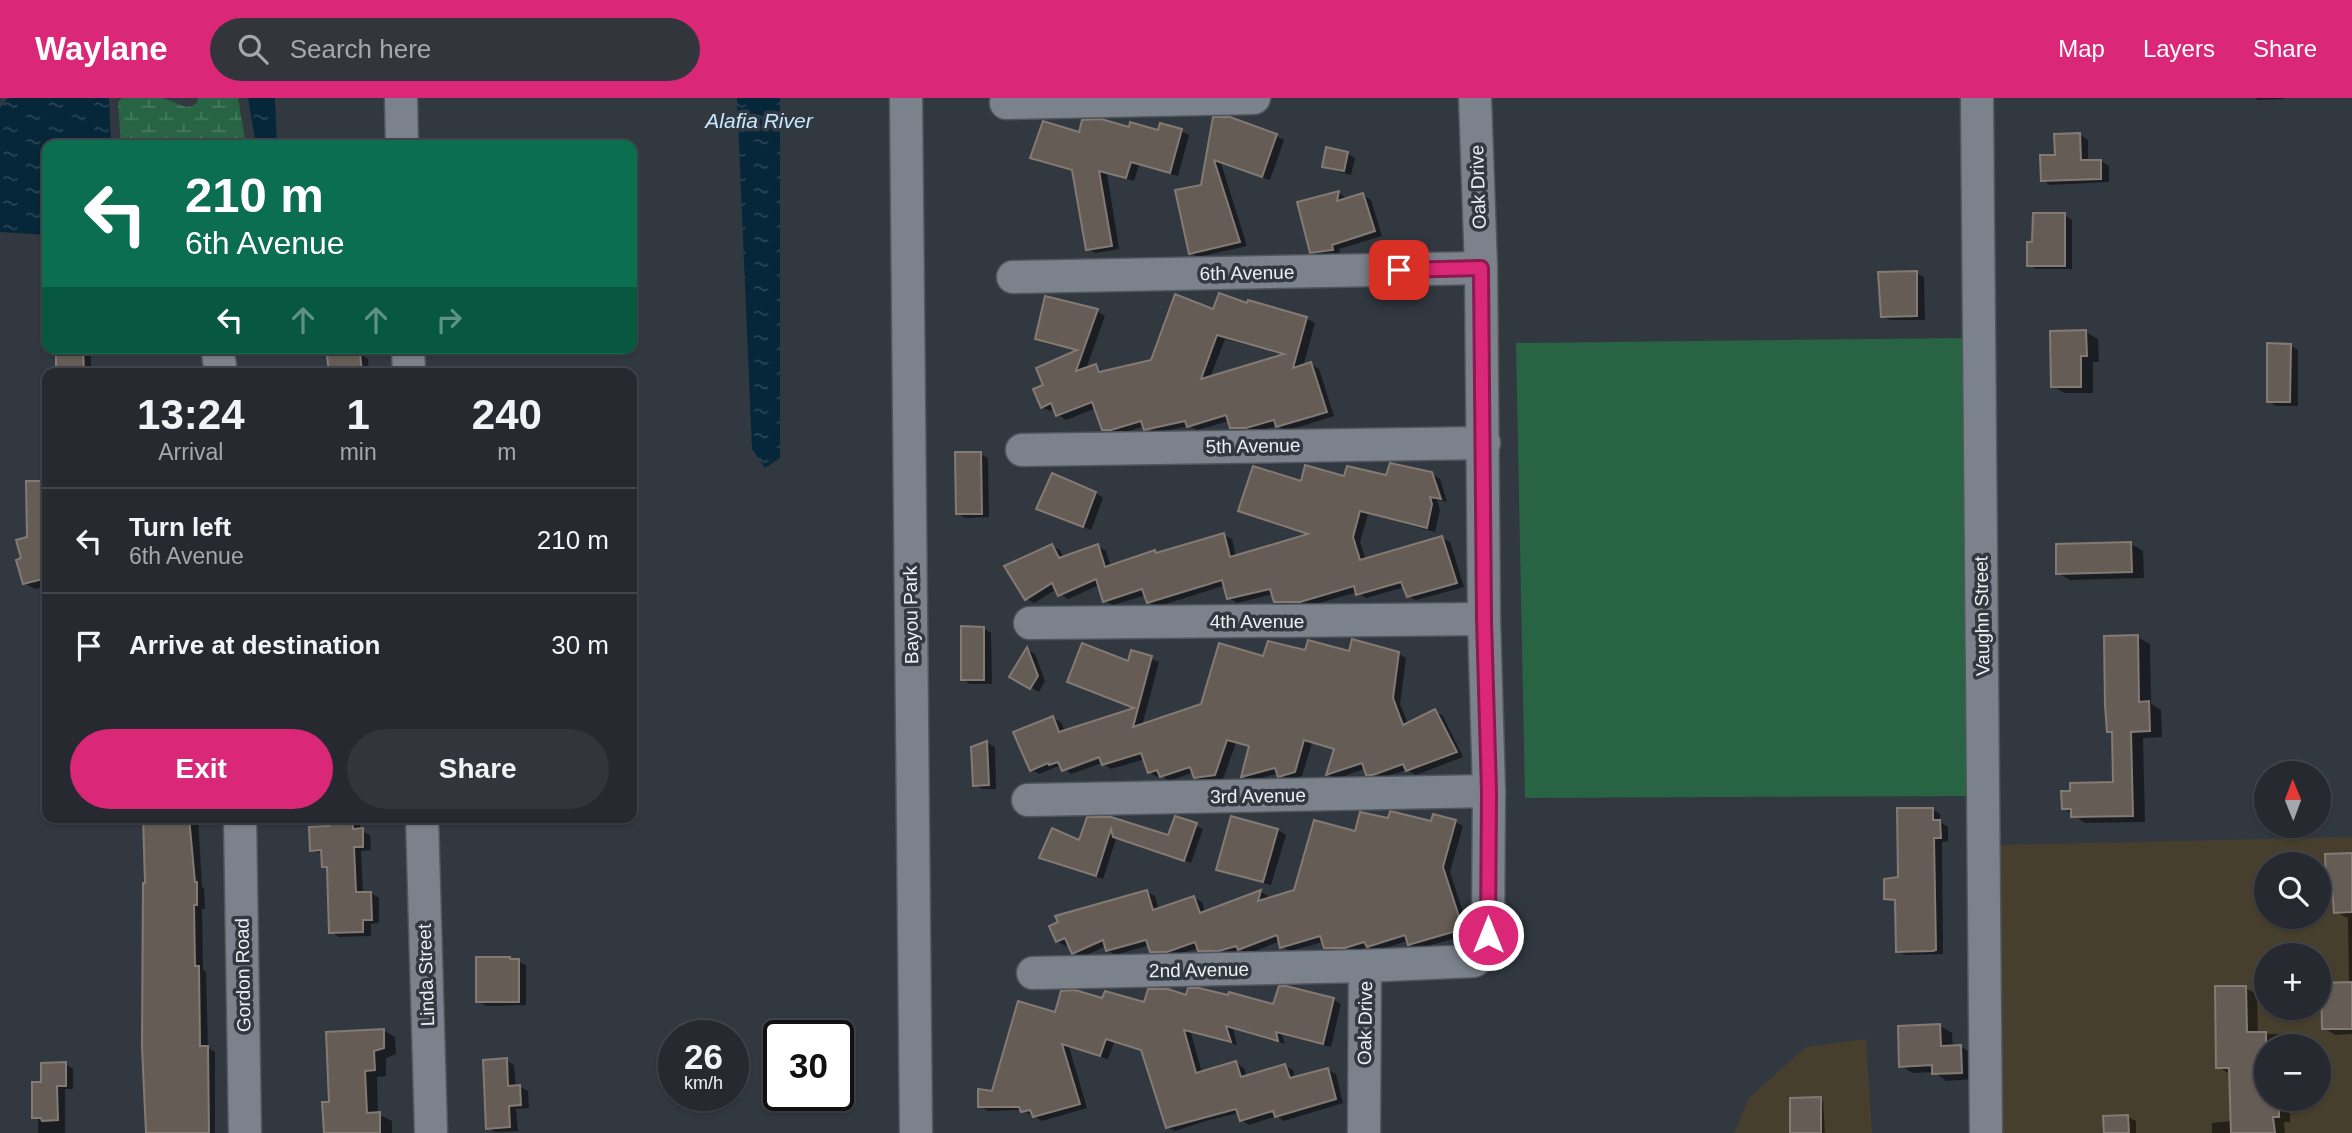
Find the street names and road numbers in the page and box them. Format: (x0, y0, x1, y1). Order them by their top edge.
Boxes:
street label: Oak Drive (1466, 144, 1490, 230)
street label: 6th Avenue (1199, 262, 1295, 284)
street label: 5th Avenue (1205, 435, 1301, 457)
street label: Vaughn Street (1970, 555, 1994, 676)
street label: Bayou Park (900, 565, 922, 664)
street label: 4th Avenue (1210, 611, 1304, 632)
street label: 3rd Avenue (1210, 785, 1306, 807)
street label: Gordon Road (232, 918, 254, 1032)
street label: Linda Street (414, 923, 438, 1027)
street label: 2nd Avenue (1149, 959, 1249, 981)
street label: Oak Drive (1354, 981, 1376, 1065)

